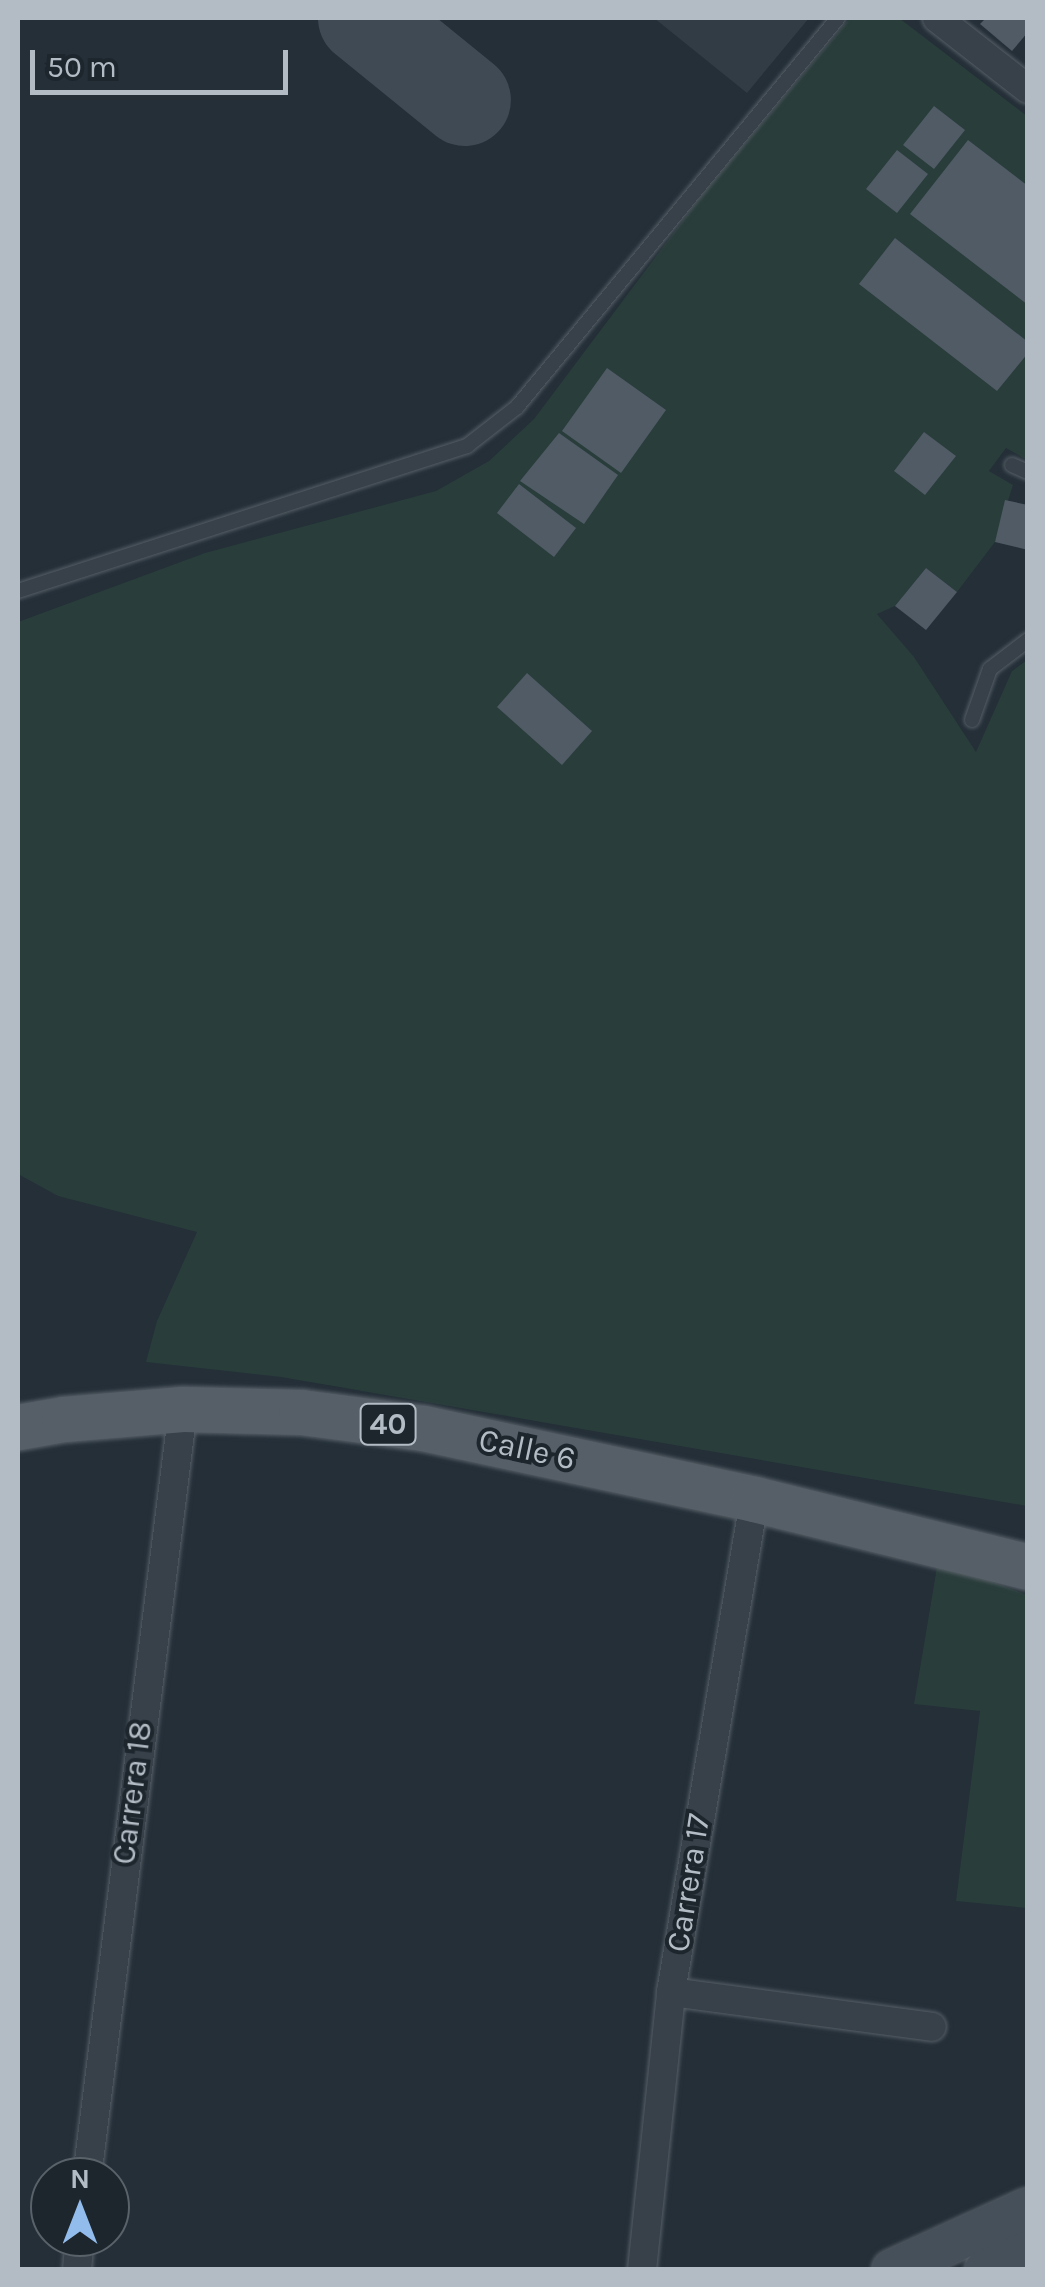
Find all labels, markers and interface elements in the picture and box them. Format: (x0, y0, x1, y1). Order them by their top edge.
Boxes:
scale bar (35, 30, 292, 92)
text: 50 m (47, 49, 117, 85)
road number: 40 (358, 1399, 418, 1449)
street label: Calle 6 (475, 1421, 579, 1479)
street label: Carrera 18 (105, 1719, 161, 1867)
street label: Carrera 17 (659, 1811, 719, 1955)
north arrow (30, 2157, 130, 2257)
text: N (70, 2162, 90, 2195)

